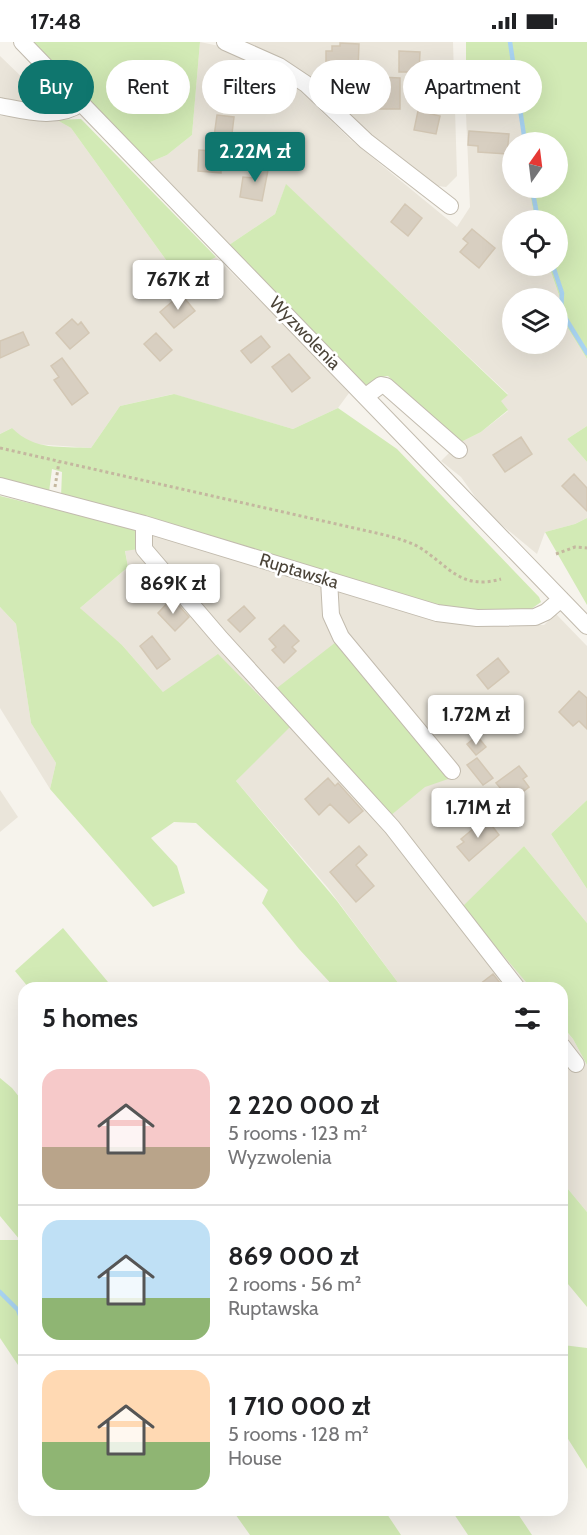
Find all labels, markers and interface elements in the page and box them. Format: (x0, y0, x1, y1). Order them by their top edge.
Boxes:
text: 17:48 (30, 8, 81, 35)
chip: Buy (18, 60, 94, 114)
chip: Rent (106, 60, 190, 114)
chip: Filters (202, 60, 297, 114)
chip: New (309, 60, 391, 114)
chip: Apartment (403, 60, 542, 114)
pin: 2.22M zł (193, 132, 317, 183)
north arrow (502, 132, 568, 198)
map controls (502, 132, 568, 354)
text: 2.22M zł (219, 139, 291, 163)
button: locate (502, 210, 568, 276)
pin: 767K zł (123, 260, 233, 311)
text: 767K zł (147, 267, 209, 291)
button: layers (502, 288, 568, 354)
street label: Wyzwolenia (265, 292, 346, 374)
street label: Ruptawska (257, 549, 342, 594)
pin: 869K zł (118, 564, 228, 615)
text: 869K zł (140, 571, 206, 595)
pin: 1.72M zł (414, 695, 538, 746)
text: 1.72M zł (442, 702, 510, 726)
pin: 1.71M zł (416, 788, 540, 839)
text: 1.71M zł (445, 795, 511, 819)
text: 5 homes (42, 1002, 138, 1034)
icon: filters (511, 1002, 544, 1035)
text: 2 220 000 zł (228, 1089, 379, 1121)
icon: home (90, 1093, 162, 1165)
text: 5 rooms · 123 m² (228, 1121, 367, 1145)
text: Wyzwolenia (228, 1145, 332, 1169)
text: 869 000 zł (228, 1240, 359, 1272)
icon: home (90, 1244, 162, 1316)
text: 2 rooms · 56 m² (228, 1272, 361, 1296)
text: Ruptawska (228, 1296, 319, 1320)
text: 1 710 000 zł (228, 1390, 370, 1422)
icon: home (90, 1394, 162, 1466)
text: 5 rooms · 128 m² (228, 1422, 369, 1446)
text: House (228, 1446, 282, 1470)

